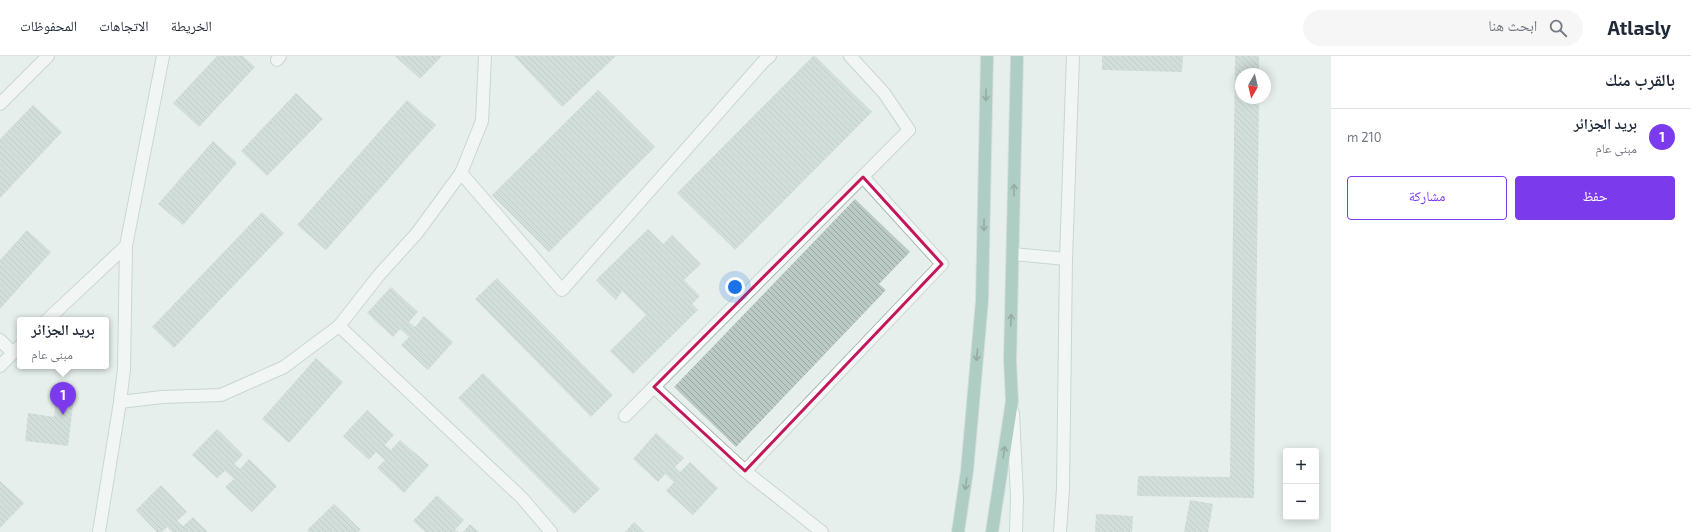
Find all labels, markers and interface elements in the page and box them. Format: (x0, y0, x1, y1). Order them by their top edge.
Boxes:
search box (1303, 10, 1583, 46)
text: ابحث هنا (1488, 16, 1537, 34)
text: Atlasly (1607, 16, 1671, 39)
text: المحفوظات (20, 17, 77, 34)
text: الاتجاهات (99, 17, 149, 34)
text: الخريطة (171, 17, 212, 34)
icon: search (1547, 17, 1569, 39)
north arrow (1235, 68, 1271, 104)
text: بالقرب منك (1605, 69, 1675, 89)
one-way arrow (983, 88, 990, 101)
text: بريد الجزائر (1574, 114, 1637, 132)
text: 210 m (1347, 129, 1382, 145)
text: 1 (1659, 129, 1665, 145)
text: مبنى عام (1595, 140, 1637, 156)
button: مشاركة (1347, 176, 1507, 220)
button: حفظ (1515, 176, 1675, 220)
one-way arrow (1011, 184, 1018, 197)
one-way arrow (980, 218, 987, 231)
your location (725, 277, 745, 297)
one-way arrow (1008, 314, 1015, 327)
popup (17, 317, 109, 369)
text: بريد الجزائر (31, 320, 95, 338)
text: مبنى عام (31, 346, 73, 362)
one-way arrow (974, 348, 981, 361)
pin: 1 (50, 382, 76, 415)
one-way arrow (1000, 446, 1008, 459)
map controls (1283, 448, 1319, 520)
button: + (1283, 448, 1319, 484)
one-way arrow (962, 477, 970, 490)
button: − (1283, 484, 1319, 520)

